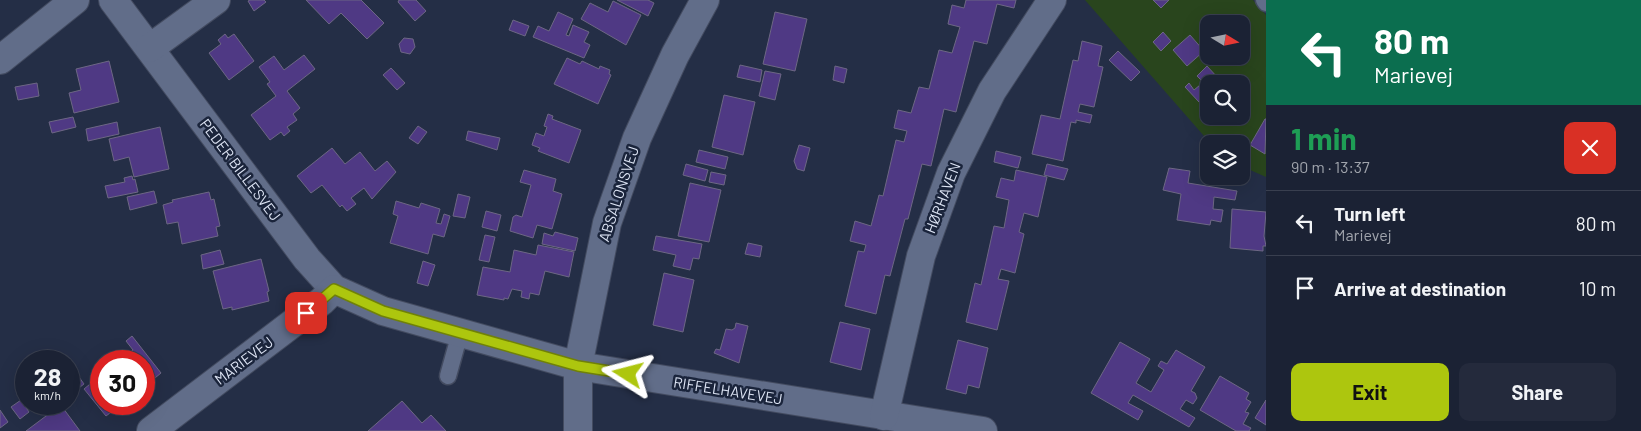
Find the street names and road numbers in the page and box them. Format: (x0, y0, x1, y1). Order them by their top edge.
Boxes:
street label: PEDER BILLESVEJ (197, 115, 285, 224)
street label: ABSALONSVEJ (594, 144, 642, 244)
street label: HØRHAVEN (920, 160, 964, 236)
street label: MARIEVEJ (211, 332, 276, 388)
street label: RIFFELHAVEVEJ (672, 372, 784, 408)

